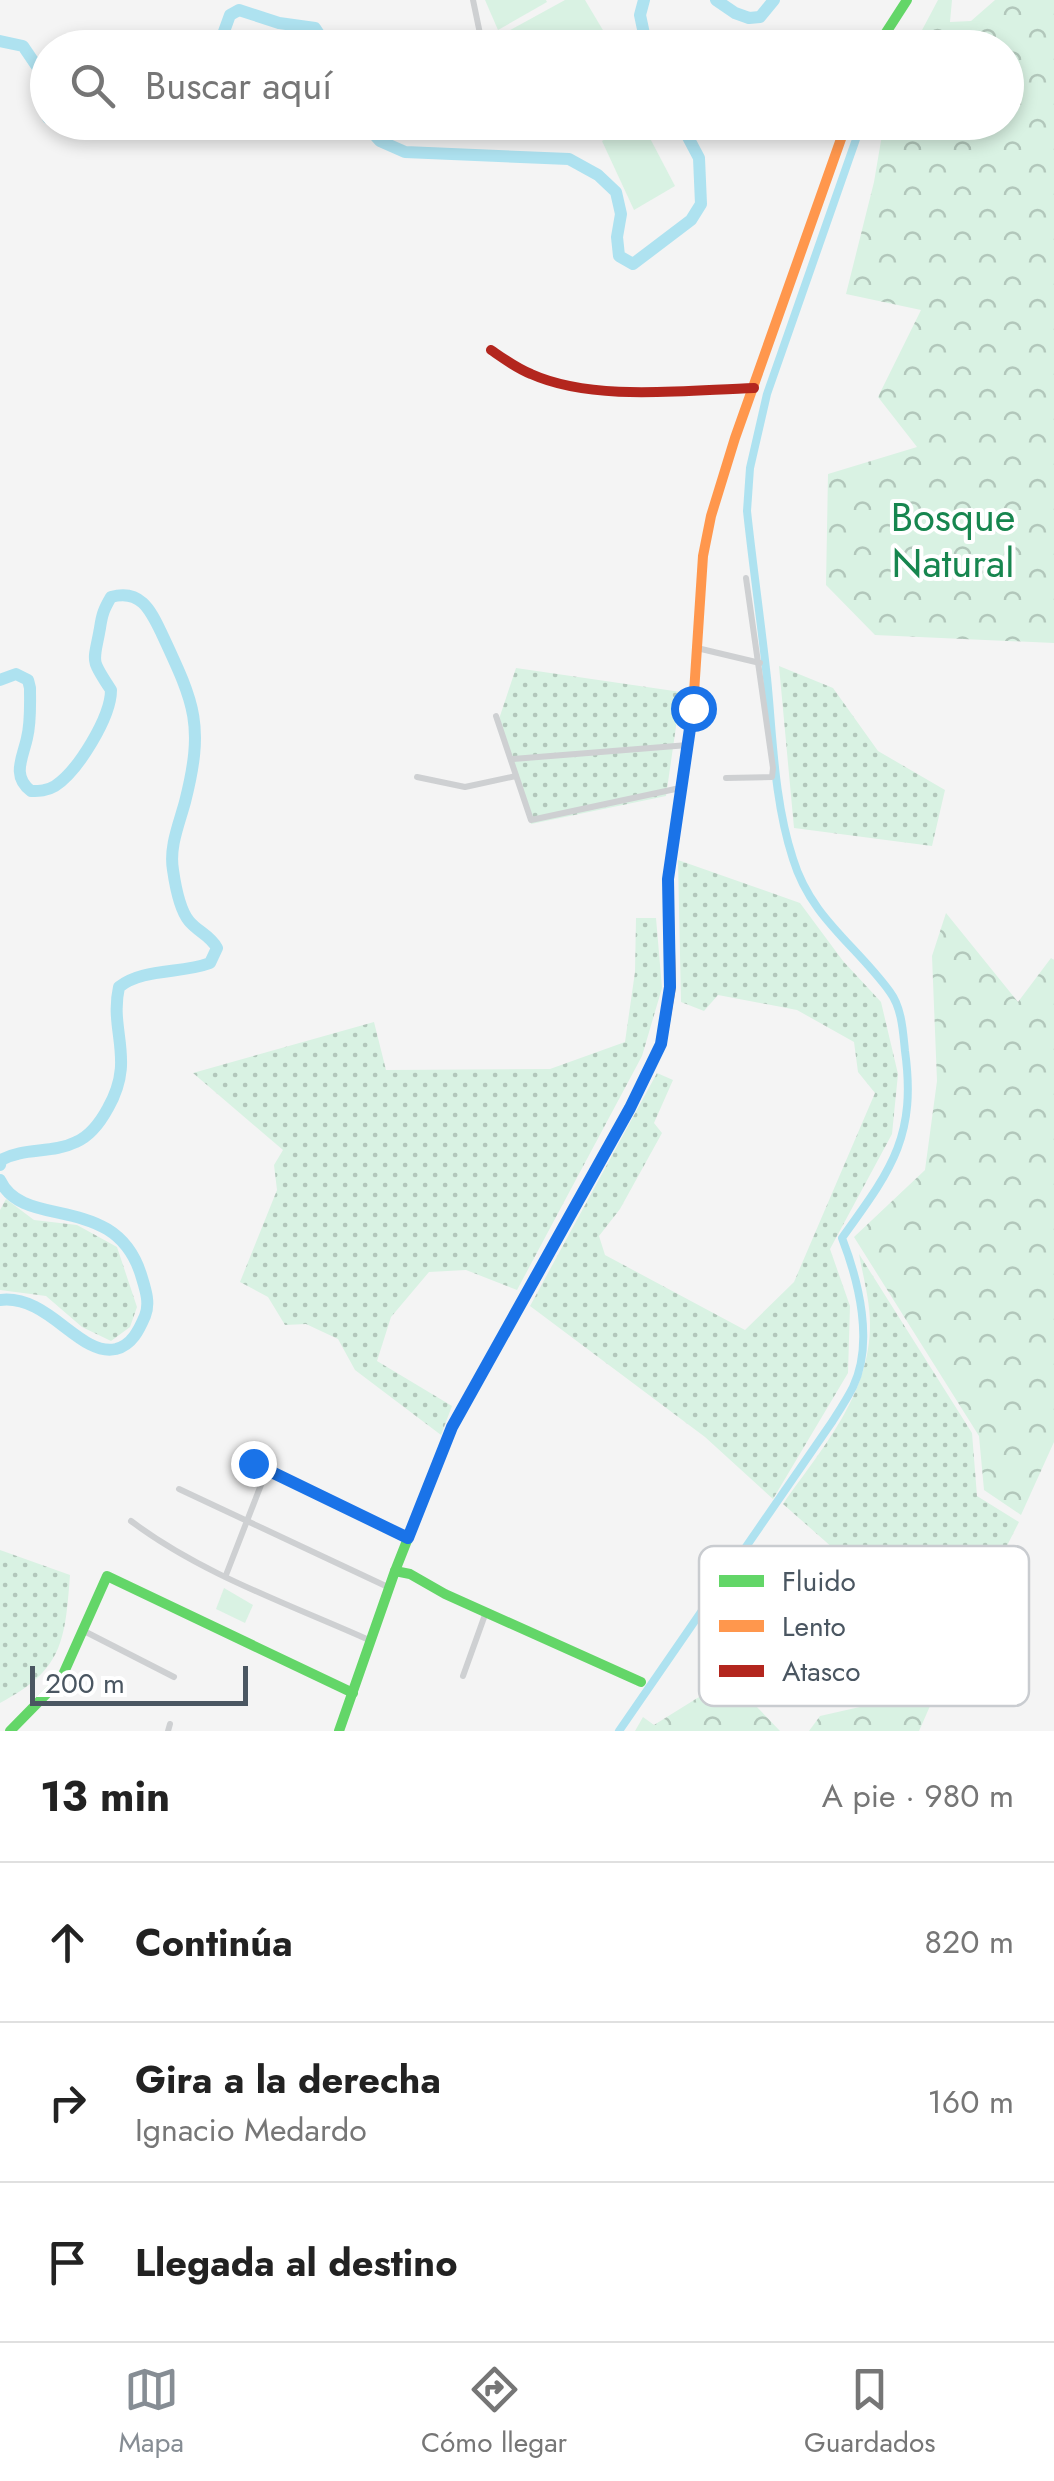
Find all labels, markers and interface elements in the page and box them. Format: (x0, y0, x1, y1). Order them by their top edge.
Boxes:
search box (30, 30, 1024, 140)
icon: search (65, 58, 120, 113)
text: Buscar aquí (145, 58, 332, 113)
park label: Bosque Natural (891, 488, 1015, 592)
route start (671, 686, 717, 732)
route end (231, 1441, 277, 1487)
legend (699, 1546, 1029, 1706)
text: Fluido (782, 1561, 856, 1602)
text: Lento (782, 1606, 846, 1647)
text: Atasco (782, 1651, 861, 1692)
scale bar (30, 1661, 248, 1706)
text: 200 m (45, 1663, 125, 1704)
text: 13 min (40, 1766, 170, 1827)
text: A pie · 980 m (822, 1773, 1014, 1819)
icon: ahead (40, 1915, 95, 1970)
text: Continúa (135, 1915, 293, 1970)
text: 820 m (925, 1919, 1014, 1965)
text: Gira a la derecha (135, 2052, 441, 2107)
icon: right (40, 2075, 95, 2130)
text: 160 m (927, 2079, 1014, 2125)
text: Ignacio Medardo (135, 2107, 367, 2153)
icon: arrive (40, 2235, 95, 2290)
text: Llegada al destino (135, 2235, 458, 2290)
tab: Mapa (118, 2362, 184, 2463)
tab: Cómo llegar (421, 2362, 567, 2463)
tab: Guardados (804, 2362, 936, 2463)

